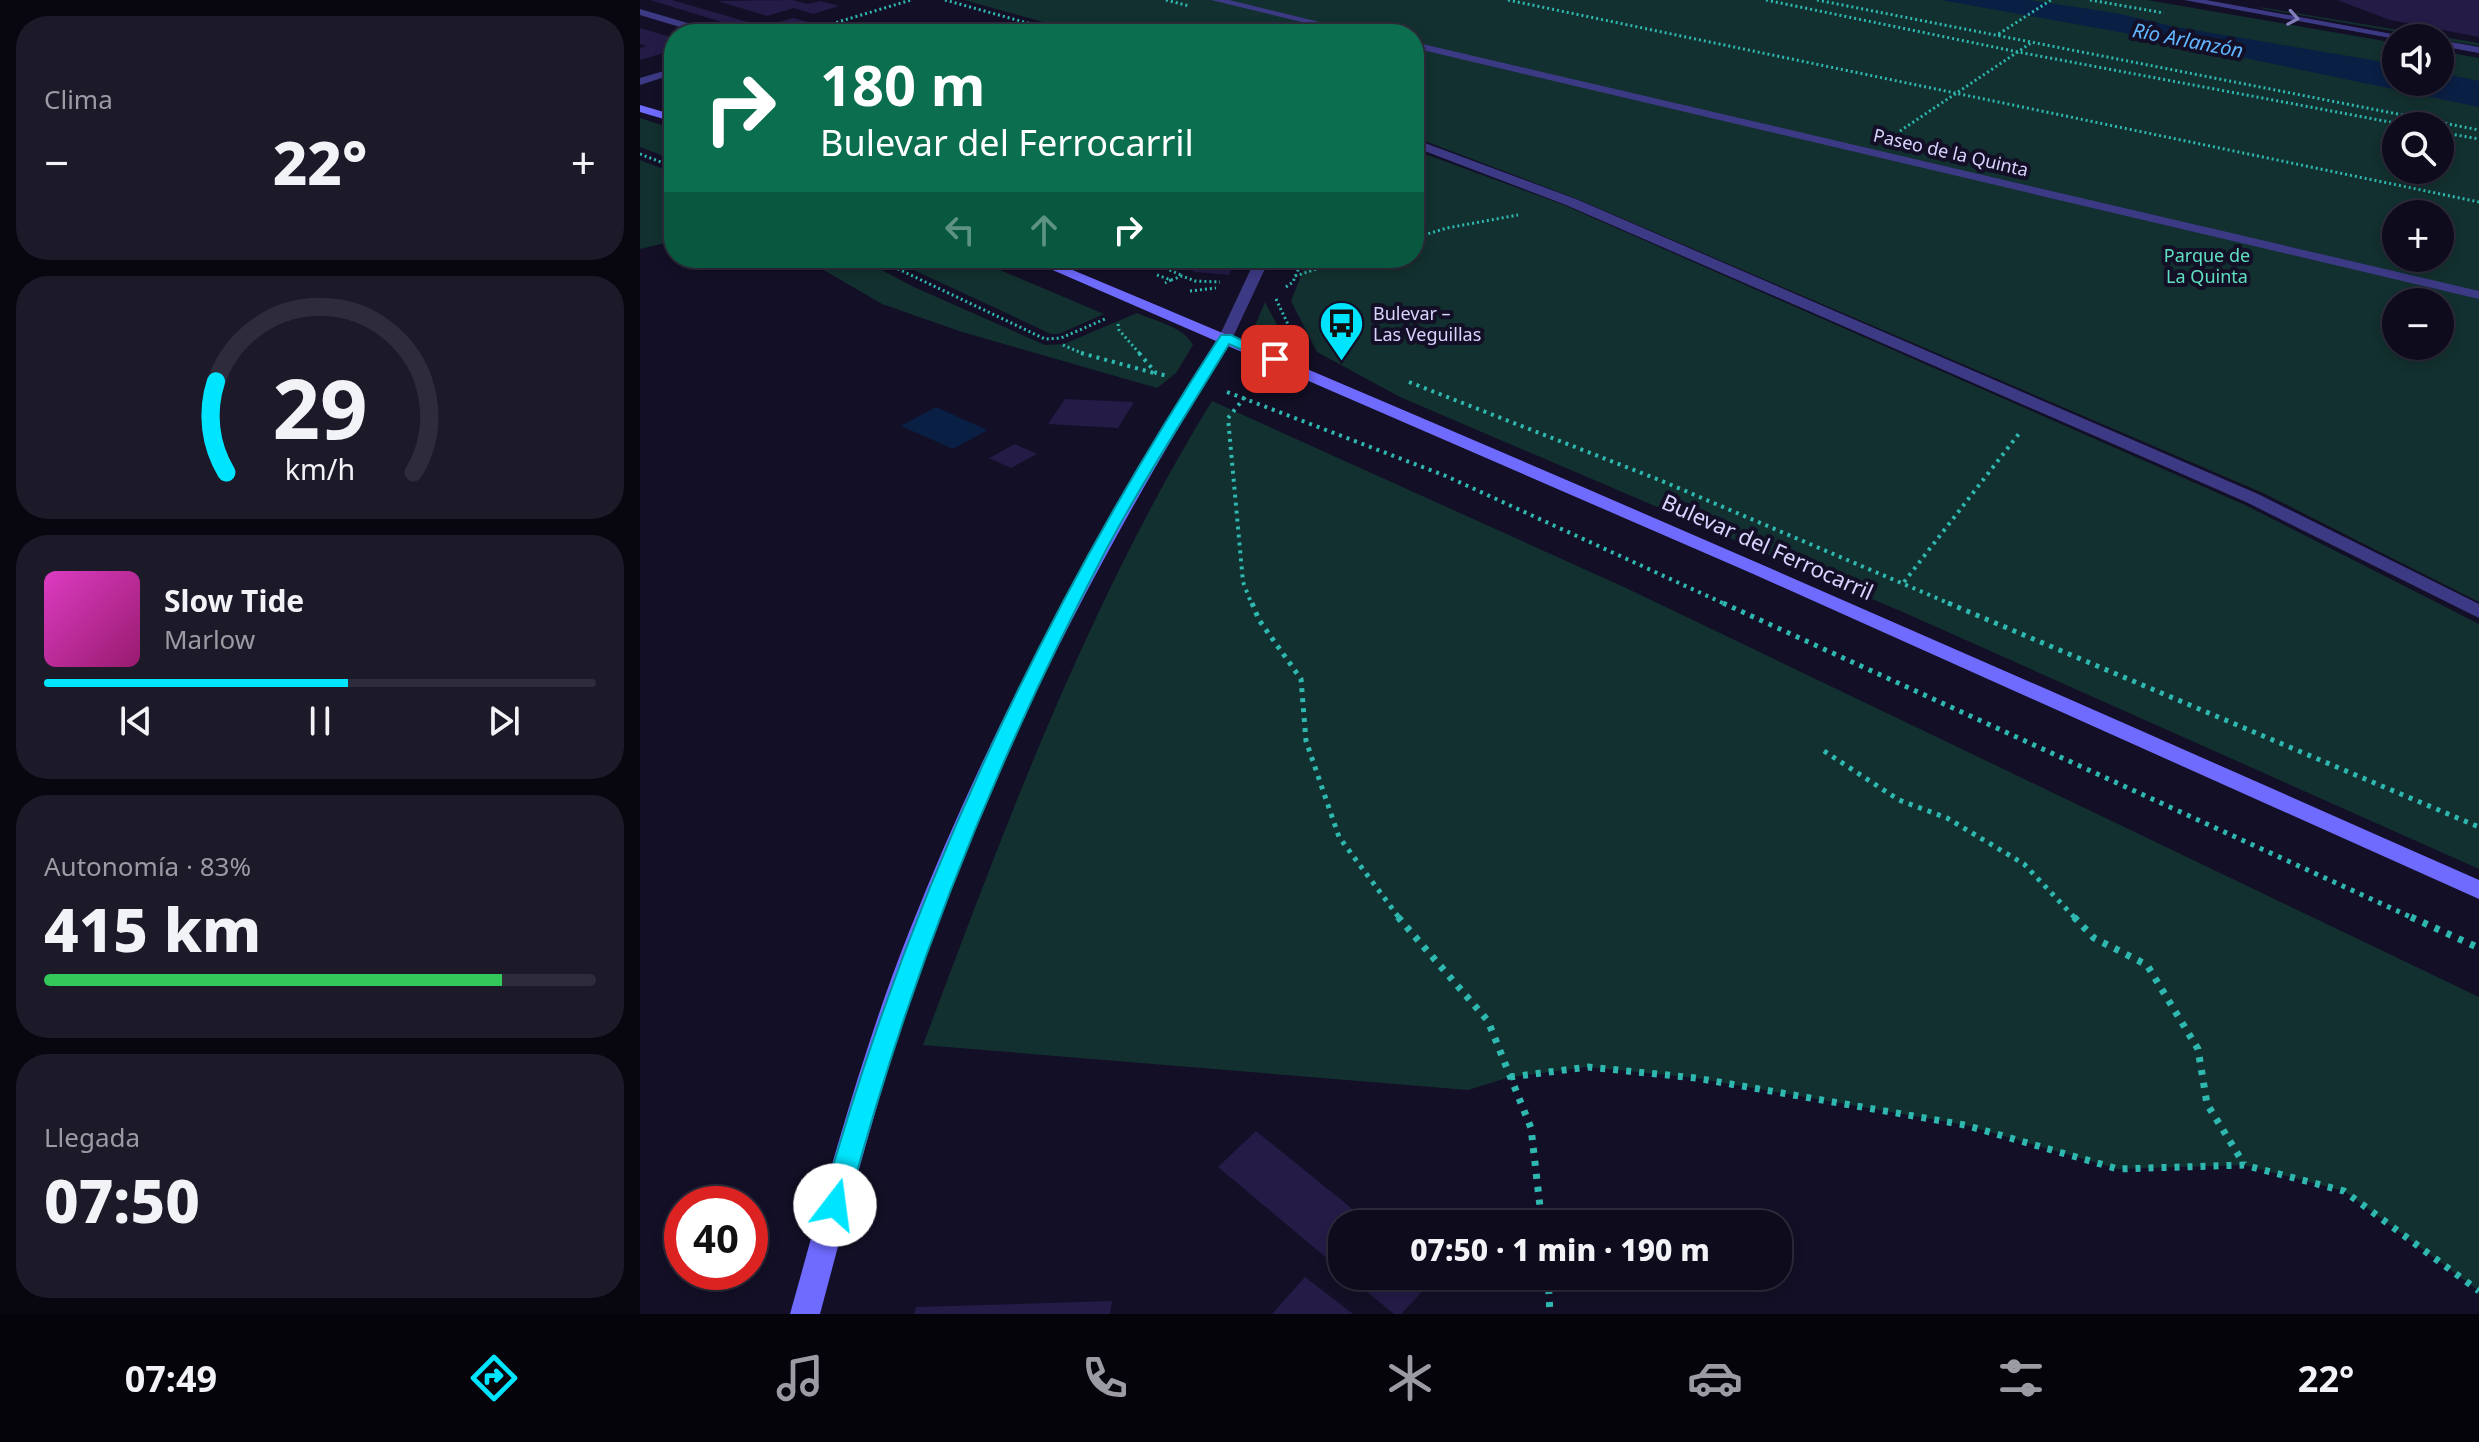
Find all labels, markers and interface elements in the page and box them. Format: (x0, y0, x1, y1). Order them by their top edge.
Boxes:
one-way arrow (2286, 9, 2300, 26)
water label: Río Arlanzón (2130, 16, 2246, 64)
map controls (2382, 24, 2454, 360)
button: sound (2382, 24, 2454, 96)
text: 180 m (820, 46, 985, 122)
icon: right (688, 56, 792, 160)
text: Clima (44, 81, 113, 117)
button: search (2382, 112, 2454, 184)
text: Bulevar del Ferrocarril (820, 118, 1194, 167)
text: 22° (273, 121, 367, 203)
street label: Paseo de la Quinta (1871, 123, 2031, 181)
text: − (44, 132, 69, 192)
text: + (571, 132, 596, 192)
button: + (2382, 200, 2454, 272)
icon: left (938, 208, 982, 252)
icon: ahead (1022, 208, 1066, 252)
icon: right (1106, 208, 1150, 252)
park label: Parque de La Quinta (2164, 243, 2250, 288)
button: − (2382, 288, 2454, 360)
bus stop icon: Bulevar – Las Veguillas (1318, 299, 1366, 362)
place label: Bulevar – Las Veguillas (1373, 301, 1481, 346)
pin (1241, 325, 1309, 393)
icon: arrive (1253, 337, 1297, 381)
text: 29 (272, 350, 368, 463)
text: km/h (285, 450, 355, 489)
street label: Bulevar del Ferrocarril (1658, 486, 1878, 606)
text: Slow Tide (164, 580, 304, 621)
text: Marlow (164, 621, 255, 657)
icon: previous (114, 699, 158, 743)
icon: pause (298, 699, 342, 743)
icon: next (482, 699, 526, 743)
text: Autonomía · 83% (44, 848, 251, 884)
text: 415 km (44, 888, 261, 970)
text: Llegada (44, 1119, 140, 1155)
text: 07:50 (44, 1159, 200, 1241)
position arrow (793, 1163, 877, 1247)
speed limit sign: 40 (664, 1186, 768, 1290)
text: 07:50 · 1 min · 190 m (1410, 1229, 1710, 1270)
icon: directions (466, 1350, 522, 1406)
icon: music (772, 1350, 828, 1406)
icon: phone (1077, 1350, 1133, 1406)
icon: climate (1382, 1350, 1438, 1406)
icon: car (1687, 1350, 1743, 1406)
icon: filters (1993, 1350, 2049, 1406)
text: 07:49 (125, 1354, 217, 1403)
text: 22° (2298, 1354, 2354, 1403)

